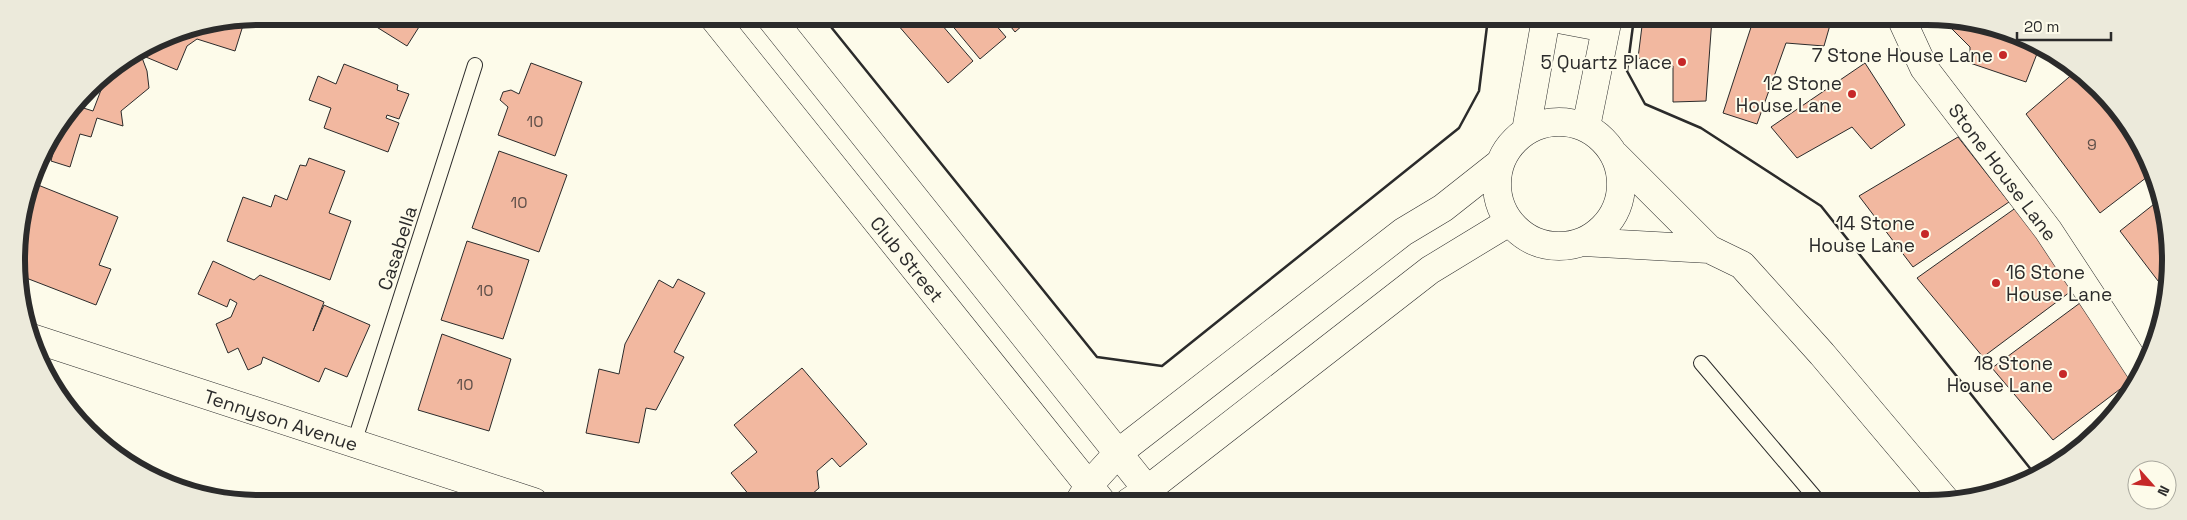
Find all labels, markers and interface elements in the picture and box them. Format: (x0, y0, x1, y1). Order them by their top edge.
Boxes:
scale bar (2017, 10, 2111, 42)
text: 20 m (2024, 17, 2059, 36)
place label: 7 Stone House Lane (1812, 43, 1993, 68)
marker: 7 Stone House Lane (1997, 49, 2009, 61)
place label: 5 Quartz Place (1540, 50, 1672, 75)
marker: 5 Quartz Place (1676, 56, 1688, 68)
place label: 12 Stone House Lane (1736, 71, 1842, 118)
marker: 12 Stone House Lane (1846, 88, 1858, 100)
street label: Stone House Lane (1943, 99, 2062, 246)
house number: 10 (527, 111, 543, 132)
house number: 9 (2087, 134, 2097, 155)
house number: 10 (511, 192, 527, 213)
street label: Casabella (372, 203, 423, 294)
street label: Club Street (864, 211, 949, 307)
place label: 14 Stone House Lane (1809, 211, 1915, 258)
marker: 14 Stone House Lane (1919, 228, 1931, 240)
place label: 16 Stone House Lane (2006, 260, 2112, 307)
marker: 16 Stone House Lane (1990, 277, 2002, 289)
house number: 10 (477, 280, 493, 301)
place label: 18 Stone House Lane (1947, 351, 2053, 398)
marker: 18 Stone House Lane (2057, 368, 2069, 380)
house number: 10 (457, 374, 473, 395)
street label: Tennyson Avenue (201, 384, 361, 457)
north arrow (2127, 460, 2177, 510)
text: N (2153, 483, 2174, 499)

